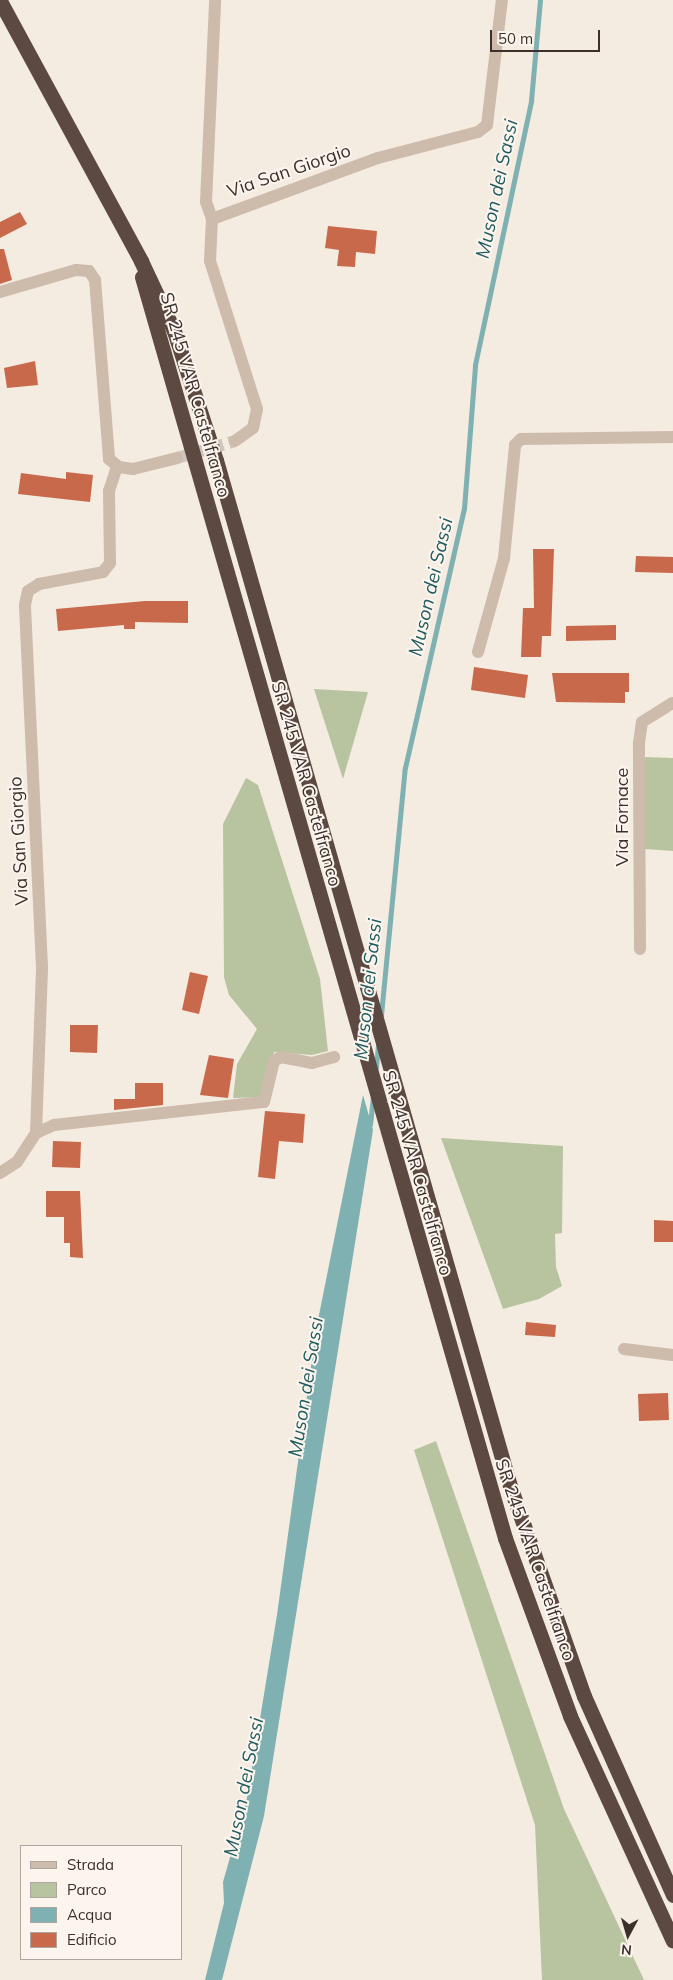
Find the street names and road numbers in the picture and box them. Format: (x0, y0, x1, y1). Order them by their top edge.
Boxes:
street label: Via San Giorgio (224, 140, 354, 202)
street label: SR 245 VAR Castelfranco (155, 290, 235, 500)
street label: SR 245 VAR Castelfranco (266, 679, 346, 889)
street label: Via Fornace (611, 768, 633, 866)
street label: Via San Giorgio (5, 776, 33, 906)
street label: SR 245 VAR Castelfranco (377, 1068, 457, 1278)
street label: SR 245 VAR Castelfranco (490, 1456, 580, 1664)

